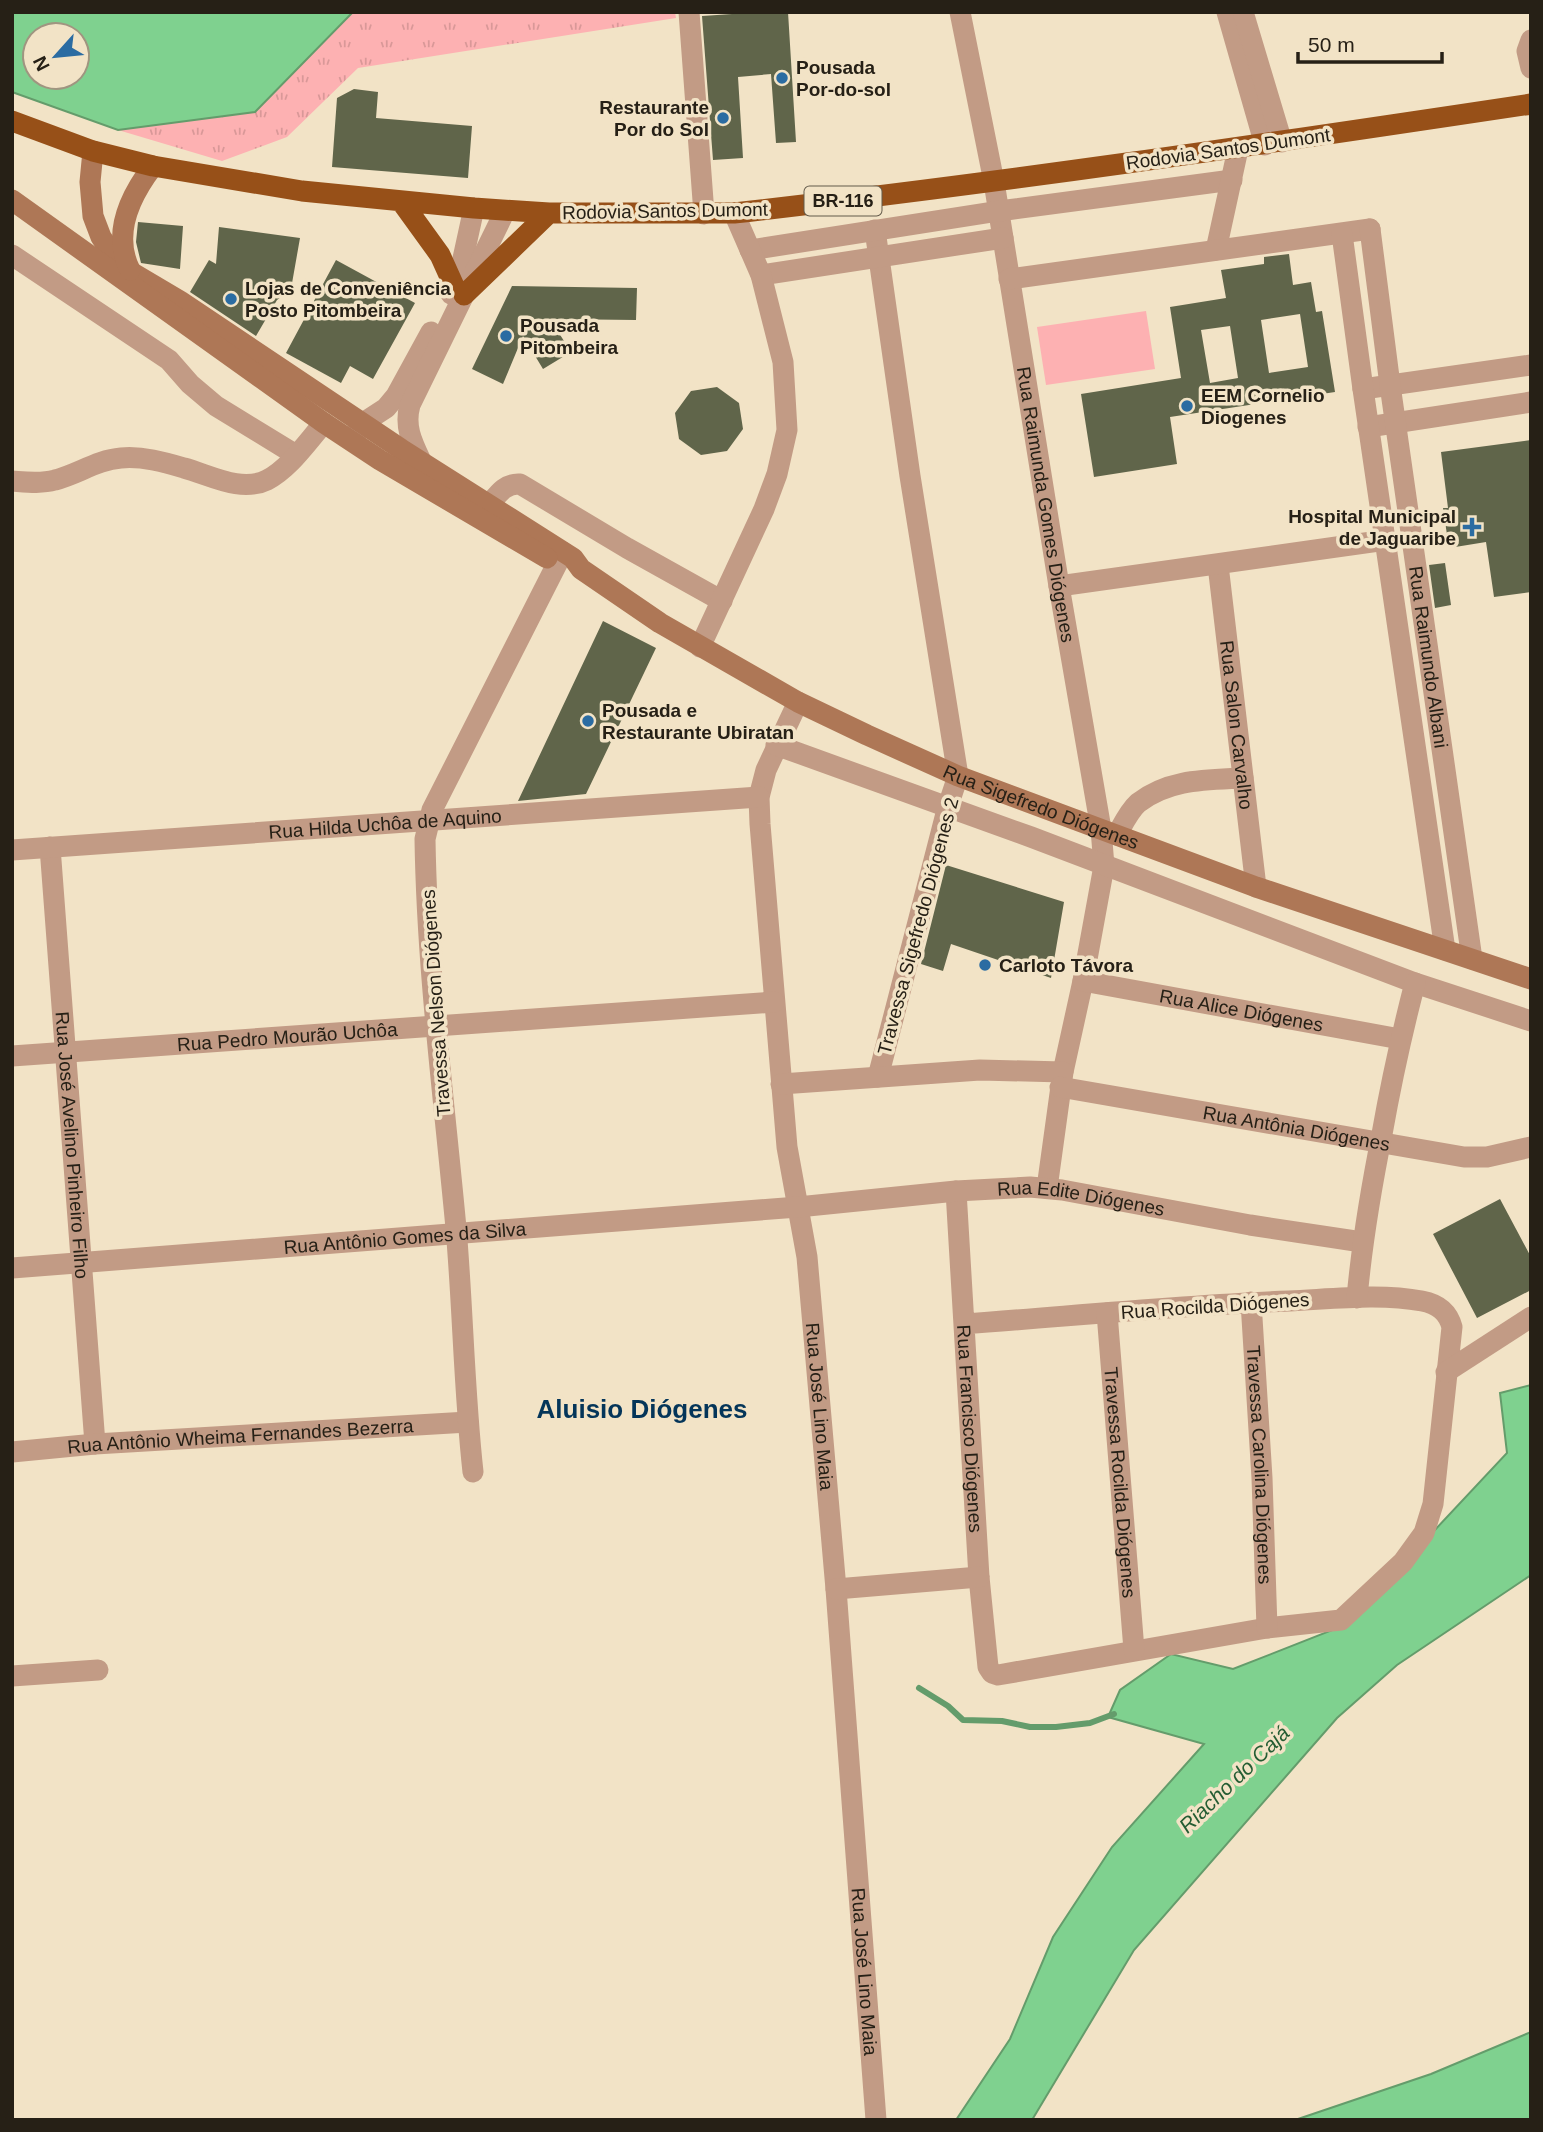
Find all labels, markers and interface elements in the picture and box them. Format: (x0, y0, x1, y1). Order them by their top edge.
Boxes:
north arrow (21, 21, 91, 91)
scale bar (1298, 21, 1442, 65)
text: 50 m (1308, 33, 1355, 56)
text: N (29, 53, 54, 74)
place label: Pousada Por-do-sol (796, 57, 891, 100)
marker: Pousada Por-do-sol (774, 70, 790, 86)
place label: Restaurante Por do Sol (599, 97, 709, 140)
marker: Restaurante Por do Sol (715, 110, 731, 126)
street label: Rodovia Santos Dumont (1125, 124, 1332, 174)
road number: BR-116 (804, 186, 882, 216)
street label: Rodovia Santos Dumont (562, 199, 769, 223)
place label: Lojas de Conveniência Posto Pitombeira (245, 278, 451, 321)
marker: Lojas de Conveniência Posto Pitombeira (223, 291, 239, 307)
place label: Pousada Pitombeira (520, 315, 619, 358)
marker: Pousada Pitombeira (498, 328, 514, 344)
street label: Rua Raimunda Gomes Diógenes (1013, 365, 1079, 644)
place label: EEM Cornelio Diogenes (1201, 385, 1325, 428)
marker: EEM Cornelio Diogenes (1179, 398, 1195, 414)
place label: Hospital Municipal de Jaguaribe (1288, 506, 1456, 549)
marker: Hospital Municipal de Jaguaribe (1462, 517, 1482, 537)
street label: Rua Raimundo Albani (1405, 564, 1452, 750)
street label: Rua Salon Carvalho (1216, 639, 1257, 811)
place label: Pousada e Restaurante Ubiratan (602, 700, 794, 743)
marker: Pousada e Restaurante Ubiratan (580, 713, 596, 729)
street label: Rua Sigefredo Diógenes (940, 760, 1142, 853)
street label: Travessa Sigefredo Diógenes 2 (874, 795, 962, 1057)
street label: Rua Hilda Uchôa de Aquino (268, 805, 502, 842)
street label: Travessa Nelson Diógenes (418, 889, 454, 1117)
place label: Carloto Távora (999, 955, 1134, 976)
marker: Carloto Távora (977, 957, 993, 973)
street label: Rua Alice Diógenes (1158, 985, 1325, 1035)
street label: Rua José Avelino Pinheiro Filho (52, 1011, 93, 1280)
street label: Rua Pedro Mourão Uchôa (176, 1018, 399, 1055)
street label: Rua Antônia Diógenes (1201, 1101, 1392, 1154)
street label: Rua Edite Diógenes (997, 1176, 1166, 1219)
street label: Rua Antônio Gomes da Silva (283, 1218, 527, 1257)
street label: Rua Rocilda Diógenes (1120, 1289, 1310, 1323)
street label: Rua José Lino Maia (802, 1322, 838, 1491)
street label: Rua Francisco Diógenes (953, 1324, 987, 1533)
street label: Travessa Carolina Diógenes (1243, 1345, 1276, 1585)
street label: Travessa Rocilda Diógenes (1101, 1366, 1140, 1599)
district label: Aluisio Diógenes (537, 1394, 747, 1424)
street label: Rua Antônio Wheima Fernandes Bezerra (66, 1415, 414, 1457)
water label: Riacho do Cajá (1174, 1721, 1294, 1837)
street label: Rua José Lino Maia (848, 1887, 882, 2057)

